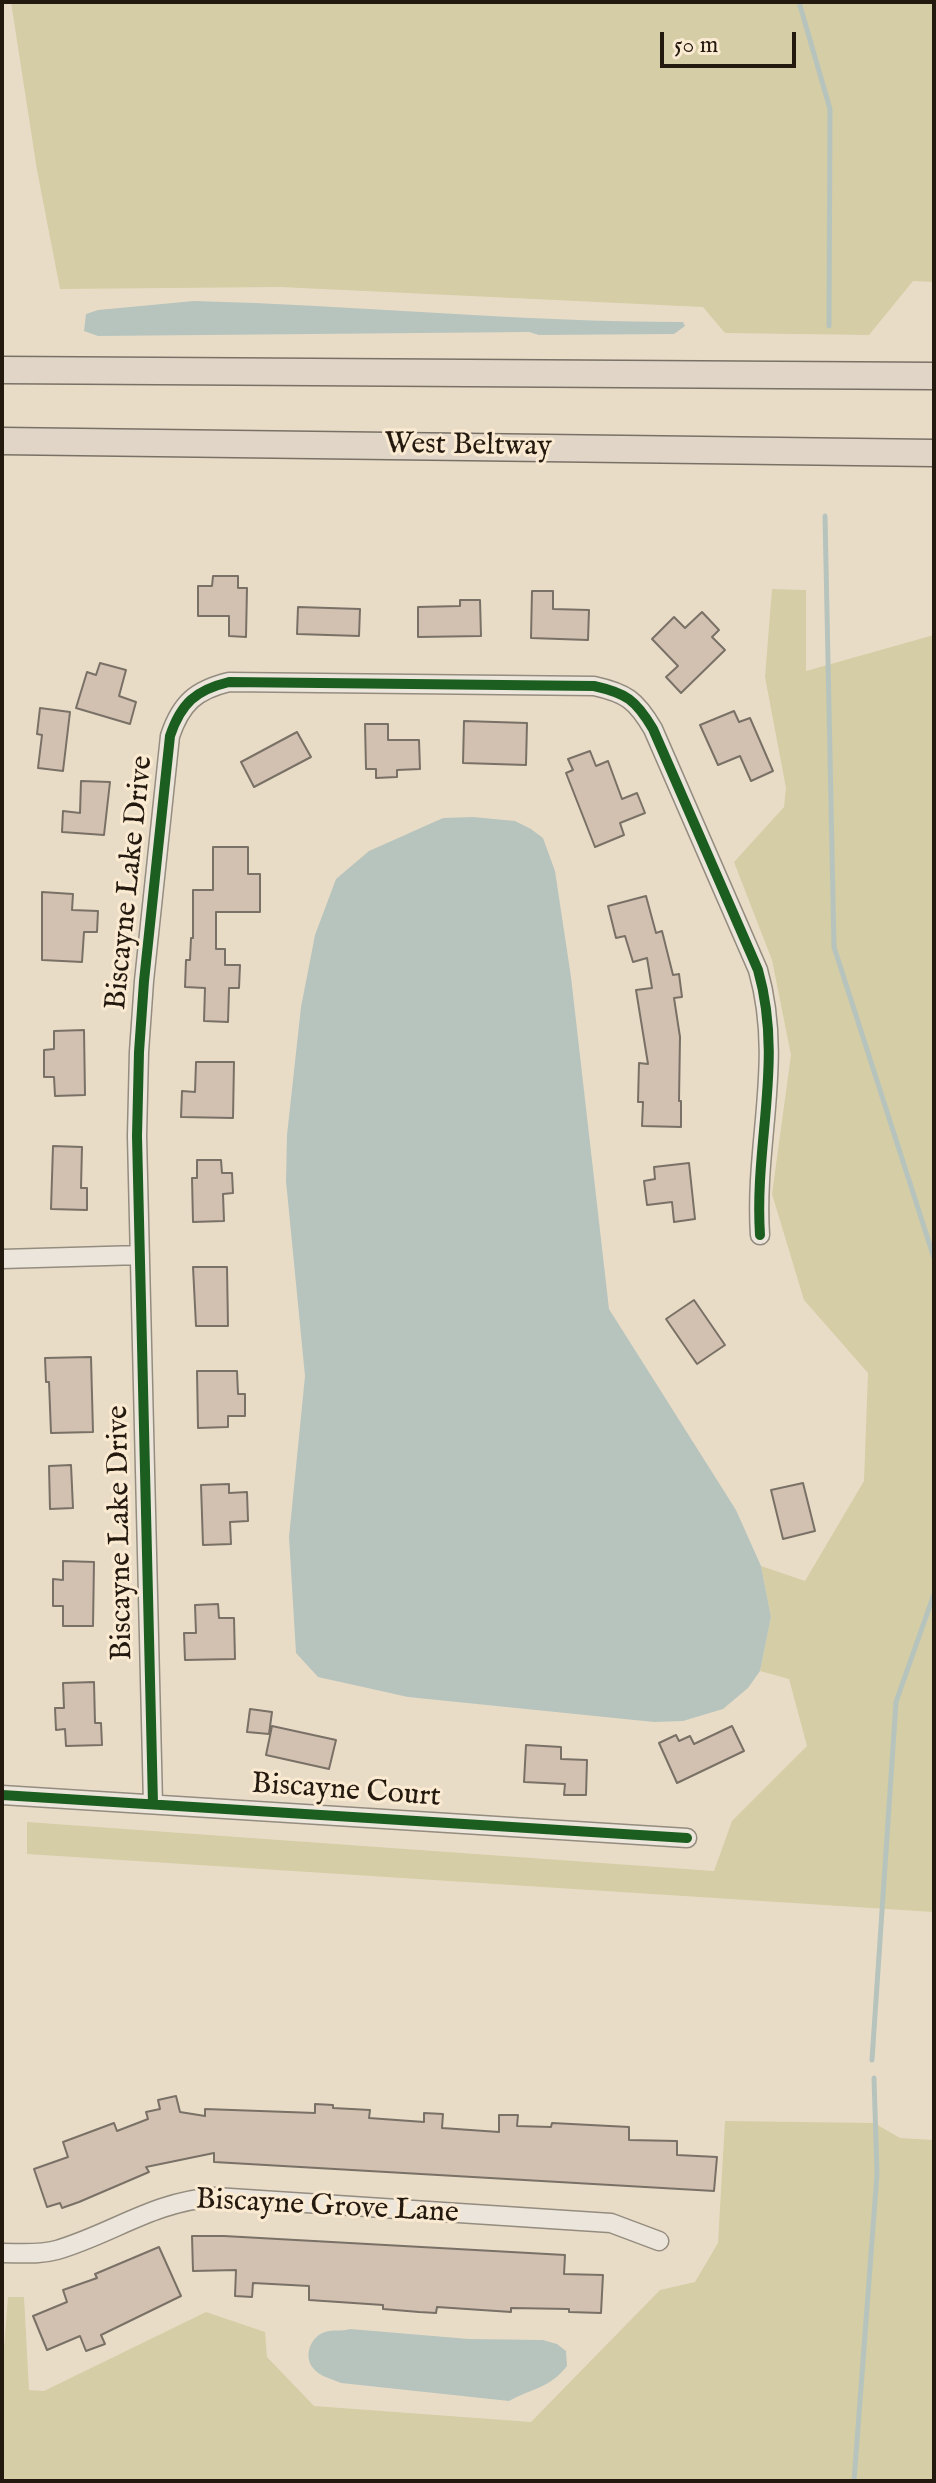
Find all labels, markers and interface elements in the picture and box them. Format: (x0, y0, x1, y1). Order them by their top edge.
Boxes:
scale bar (664, 16, 800, 66)
text: 50 m (674, 30, 718, 61)
street label: West Beltway (384, 428, 552, 466)
street label: Biscayne Lake Drive (100, 754, 162, 1012)
street label: Biscayne Lake Drive (102, 1405, 142, 1661)
street label: Biscayne Court (250, 1767, 442, 1817)
street label: Biscayne Grove Lane (195, 2183, 459, 2233)

